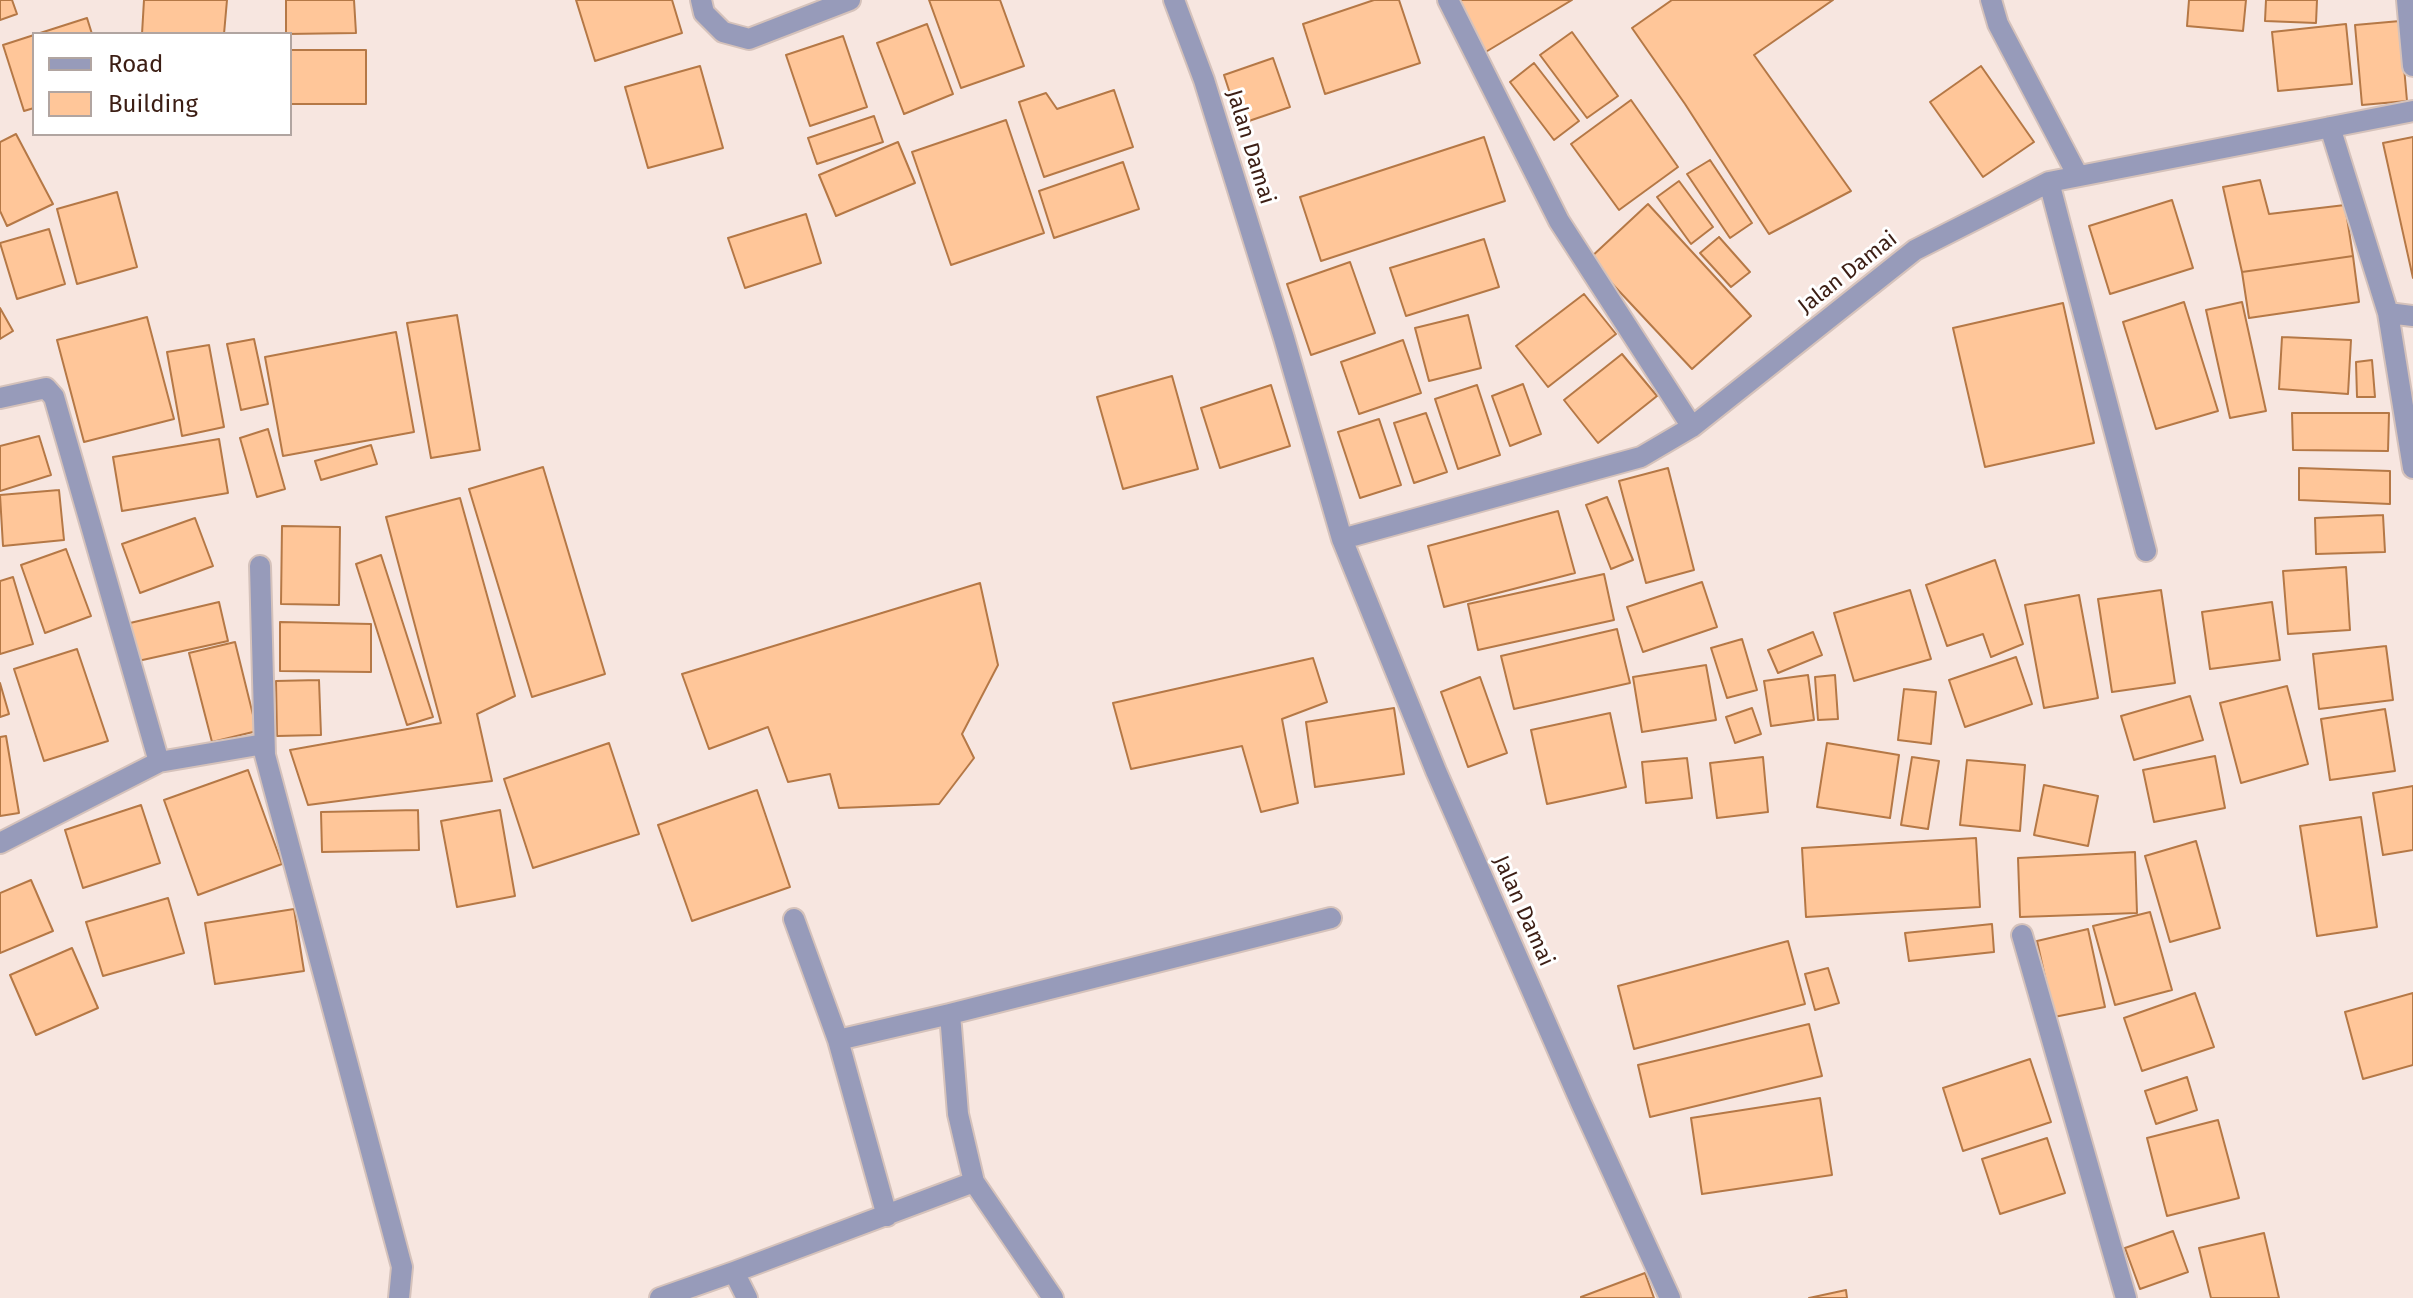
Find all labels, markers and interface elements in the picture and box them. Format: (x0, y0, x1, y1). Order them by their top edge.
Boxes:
legend (32, 32, 292, 136)
text: Road (108, 50, 163, 78)
street label: Jalan Damai (1220, 87, 1280, 207)
text: Building (108, 90, 198, 118)
street label: Jalan Damai (1793, 226, 1903, 320)
street label: Jalan Damai (1487, 852, 1559, 970)

